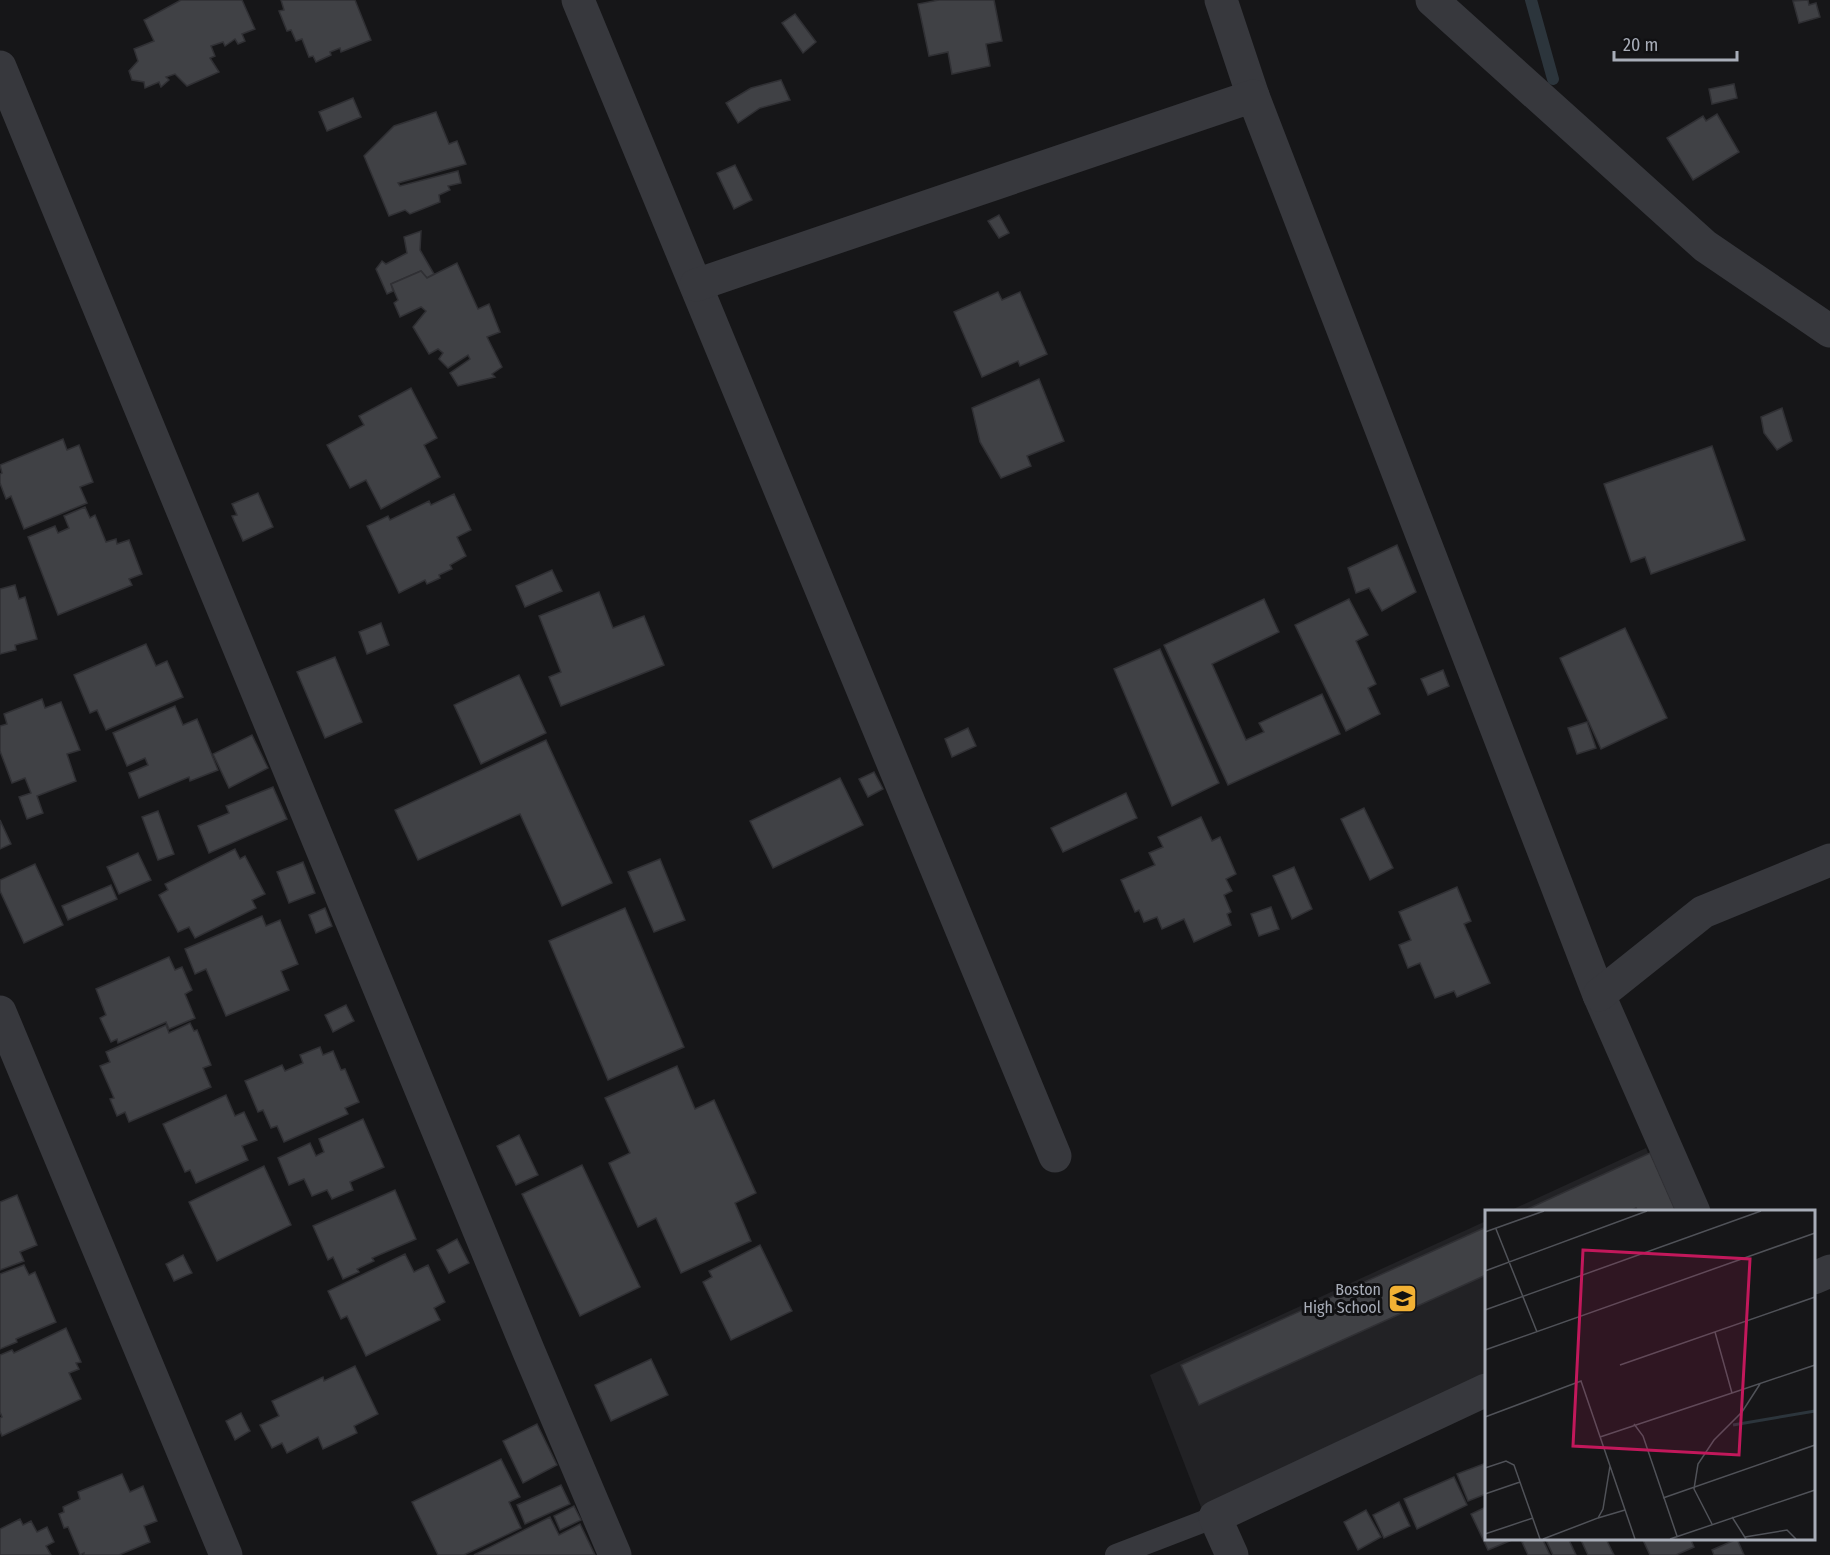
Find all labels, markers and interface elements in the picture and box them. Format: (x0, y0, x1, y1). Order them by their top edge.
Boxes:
scale bar (1614, 24, 1737, 62)
text: 20 m (1623, 34, 1658, 56)
inset map (1485, 1210, 1815, 1540)
place label: Boston High School (1303, 1280, 1381, 1317)
school or university icon: Boston High School (1386, 1282, 1418, 1314)

